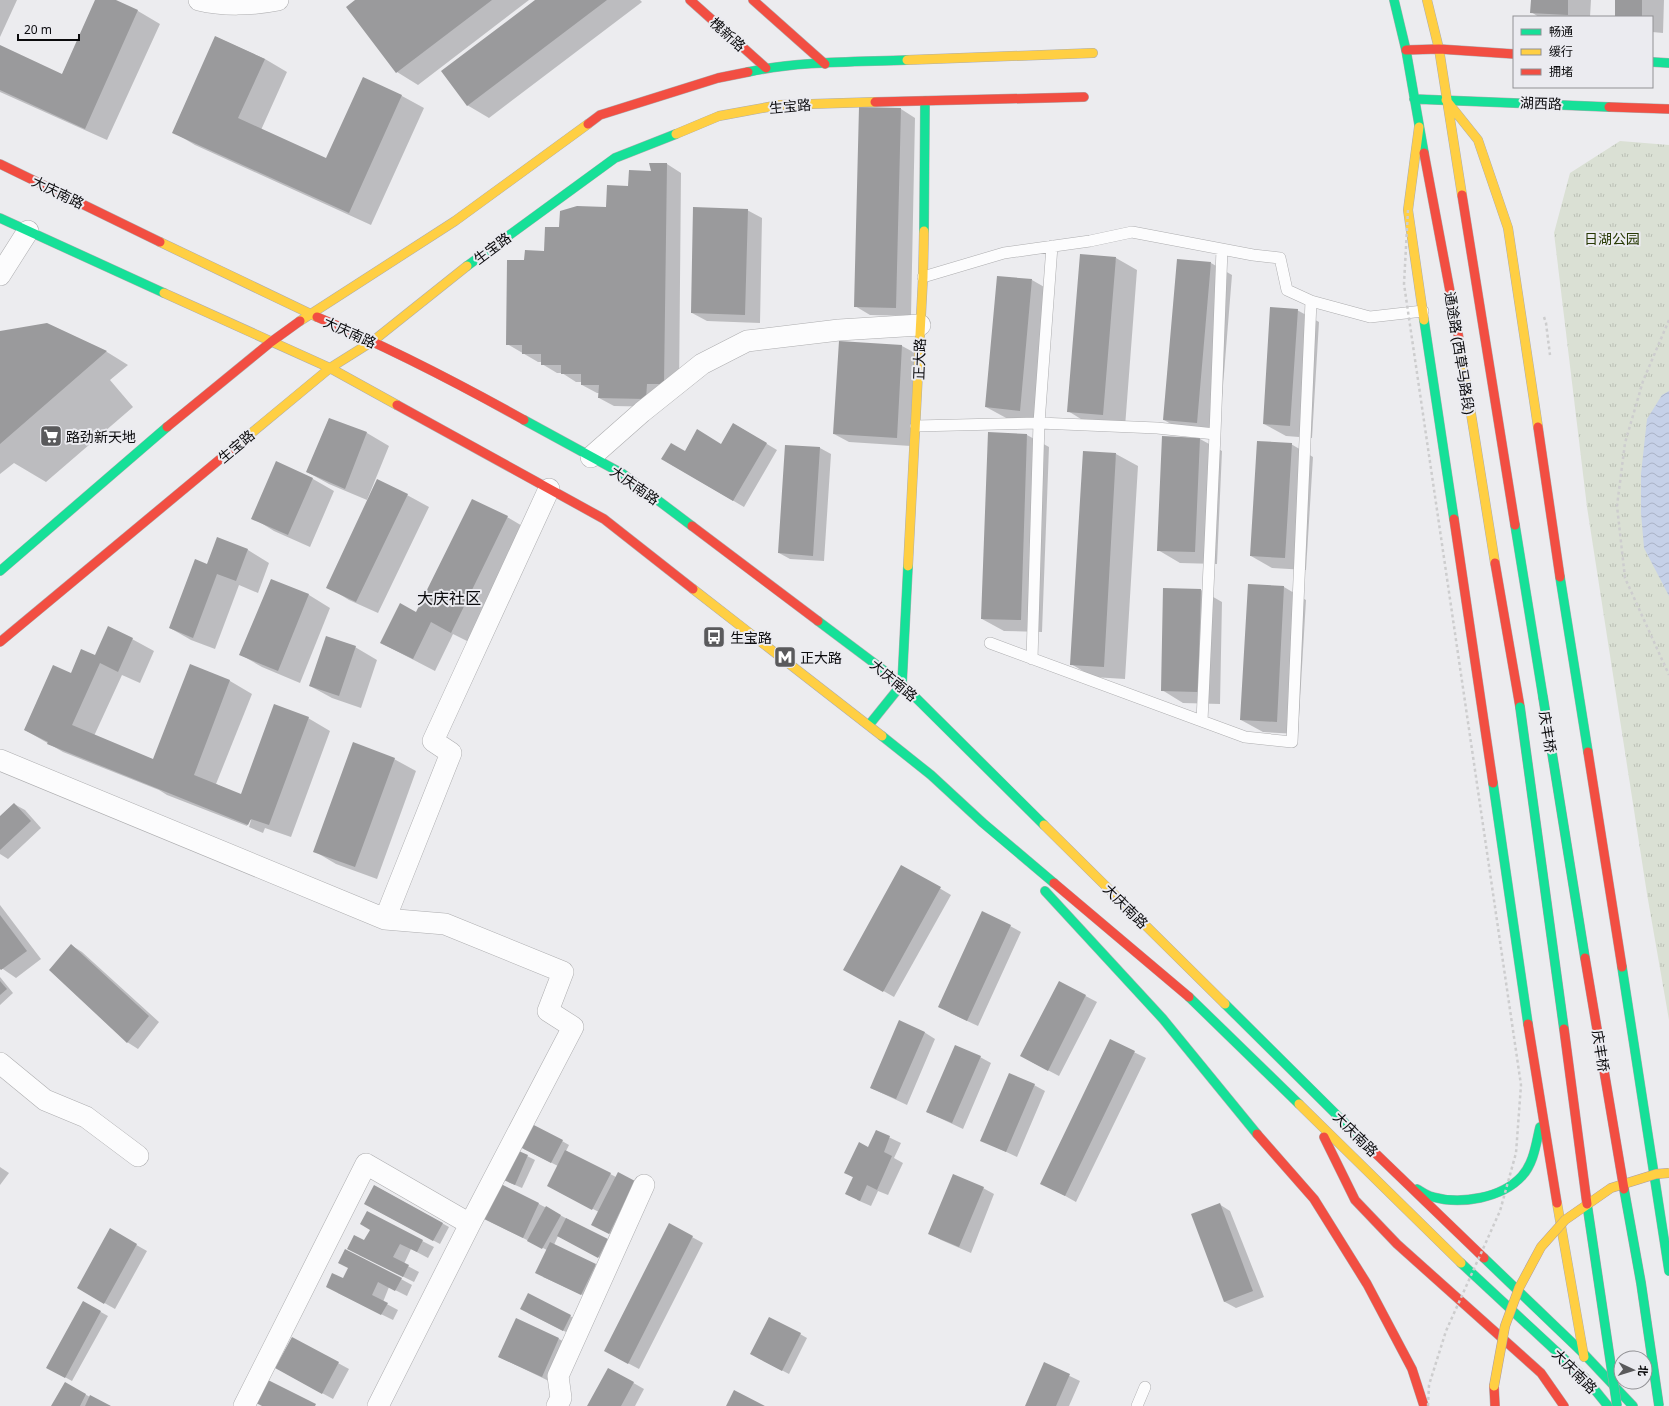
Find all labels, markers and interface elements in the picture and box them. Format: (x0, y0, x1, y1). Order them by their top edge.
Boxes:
street label: 槐新路 (706, 13, 750, 55)
scale bar (18, 16, 79, 42)
legend (1513, 16, 1653, 88)
text: 20 m (24, 21, 52, 38)
text: 畅通 (1549, 23, 1573, 40)
text: 缓行 (1549, 43, 1573, 60)
text: 拥堵 (1549, 63, 1573, 80)
street label: 湖西路 (1520, 93, 1562, 113)
street label: 生宝路 (768, 95, 812, 117)
street label: 大庆南路 (29, 171, 87, 213)
street label: 生宝路 (470, 228, 514, 268)
park label: 日湖公园 (1584, 229, 1640, 248)
street label: 通途路 (西草马路段) (1441, 290, 1479, 416)
street label: 大庆南路 (321, 312, 379, 352)
street label: 正大路 (909, 338, 929, 380)
supermarket icon: 路劲新天地 (38, 423, 64, 449)
street label: 生宝路 (214, 425, 258, 467)
place label: 路劲新天地 (66, 427, 136, 446)
street label: 大庆南路 (607, 461, 663, 509)
district label: 大庆社区 (417, 587, 481, 609)
bus stop icon: 生宝路 (701, 624, 727, 650)
place label: 生宝路 (730, 628, 772, 647)
metro station icon: 正大路 (772, 644, 798, 670)
place label: 正大路 (800, 648, 842, 667)
street label: 大庆南路 (866, 655, 922, 705)
street label: 庆丰桥 (1535, 710, 1561, 754)
street label: 大庆南路 (1099, 879, 1153, 933)
street label: 庆丰桥 (1588, 1029, 1614, 1073)
street label: 大庆南路 (1329, 1107, 1383, 1161)
street label: 大庆南路 (1548, 1344, 1602, 1398)
north arrow (1613, 1350, 1653, 1390)
text: 北 (1636, 1365, 1651, 1377)

